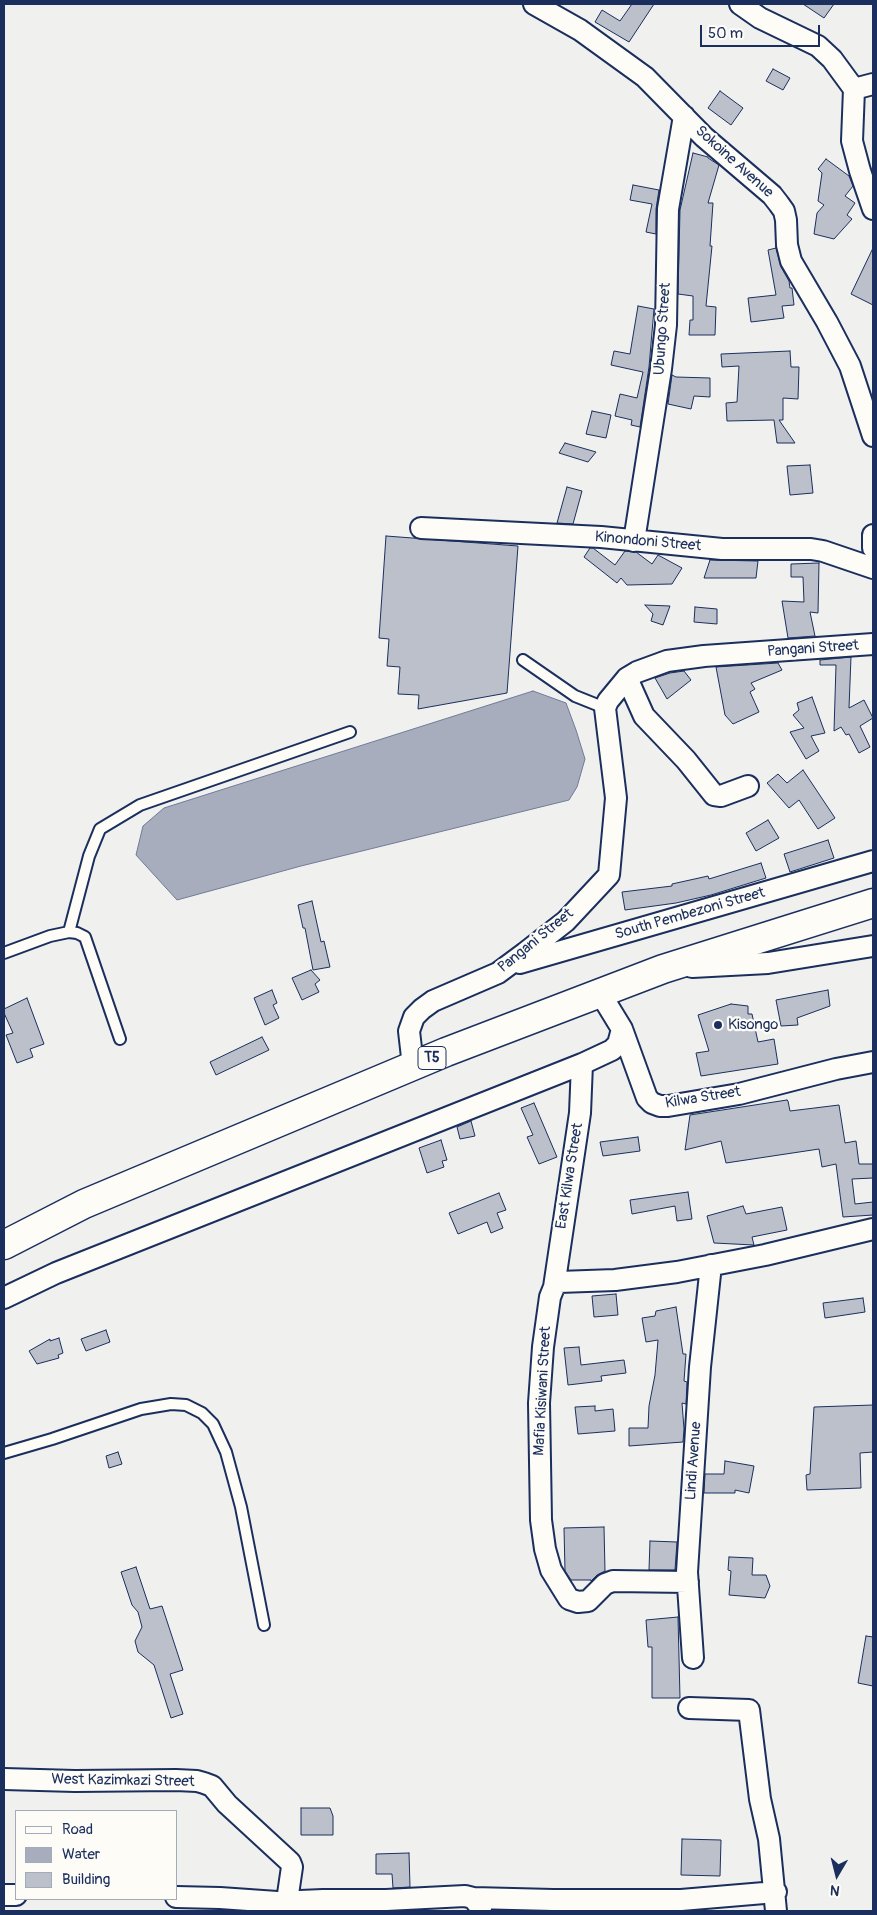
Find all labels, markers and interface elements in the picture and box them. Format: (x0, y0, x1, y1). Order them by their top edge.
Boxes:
scale bar (702, 15, 822, 47)
text: 50 m (708, 24, 743, 43)
street label: Sokoine Avenue (691, 122, 777, 202)
street label: Ubungo Street (651, 282, 675, 376)
street label: Kinondoni Street (594, 528, 702, 556)
street label: Pangani Street (767, 637, 859, 661)
street label: South Pembezoni Street (613, 884, 767, 944)
street label: Pangani Street (495, 905, 577, 977)
place label: Kisongo (728, 1016, 778, 1034)
marker: Kisongo (712, 1019, 724, 1031)
road number: T5 (418, 1046, 446, 1070)
street label: Kilwa Street (664, 1083, 742, 1113)
street label: East Kilwa Street (553, 1122, 587, 1230)
street label: Mafia Kisiwani Street (531, 1326, 555, 1456)
street label: Lindi Avenue (682, 1421, 706, 1501)
street label: West Kazimkazi Street (51, 1771, 195, 1791)
legend (15, 1810, 178, 1900)
text: Road (62, 1820, 93, 1839)
text: Water (62, 1845, 100, 1864)
north arrow (812, 1850, 862, 1900)
text: Building (62, 1870, 110, 1889)
text: N (829, 1881, 841, 1899)

